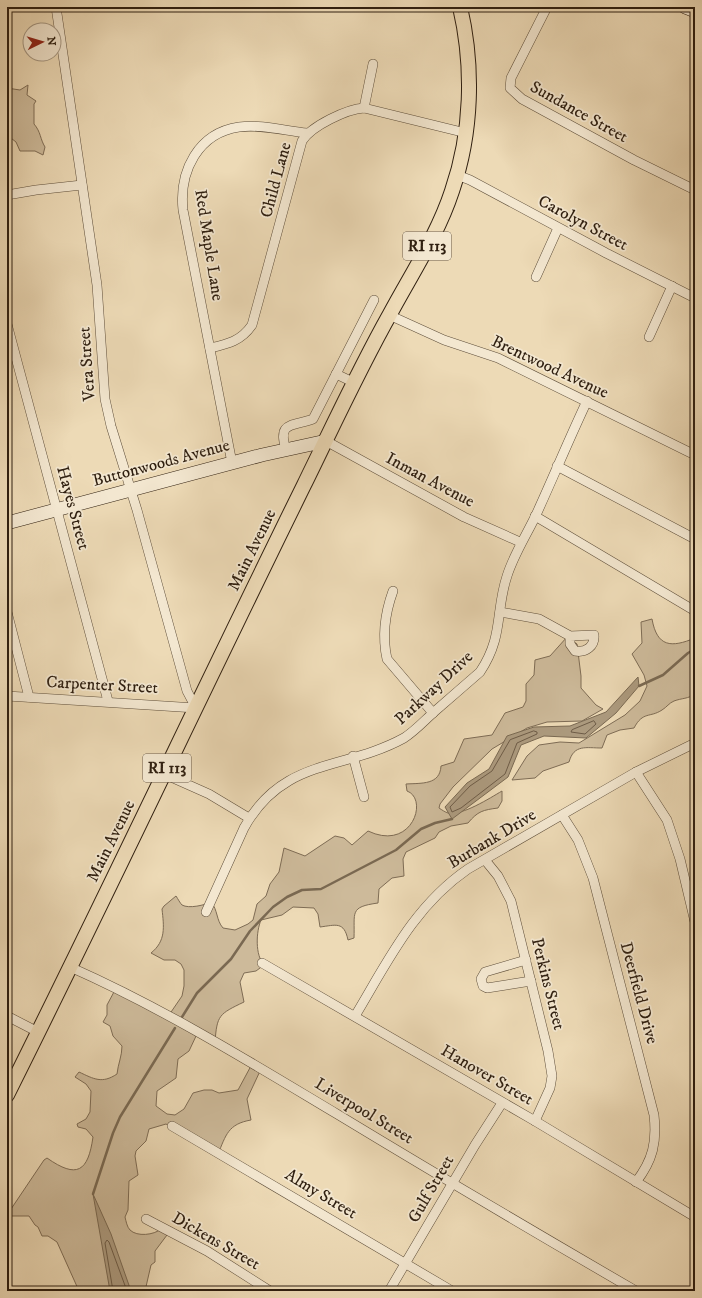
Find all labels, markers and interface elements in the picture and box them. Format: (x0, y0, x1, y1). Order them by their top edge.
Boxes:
north arrow (22, 22, 62, 62)
text: N (44, 36, 58, 46)
street label: Sundance Street (526, 76, 632, 148)
street label: Child Lane (255, 140, 297, 220)
street label: Red Maple Lane (189, 188, 229, 302)
street label: Carolyn Street (534, 190, 632, 256)
road number: RI 113 (403, 232, 451, 260)
street label: Vera Street (73, 326, 101, 403)
street label: Brentwood Avenue (488, 330, 612, 404)
street label: Buttonwoods Avenue (90, 434, 232, 492)
street label: Inman Avenue (382, 447, 478, 513)
street label: Hayes Street (51, 464, 95, 553)
street label: Main Avenue (223, 505, 281, 595)
street label: Parkway Drive (390, 646, 478, 730)
street label: Carpenter Street (46, 671, 159, 699)
road number: RI 113 (143, 754, 191, 782)
street label: Main Avenue (82, 796, 140, 886)
street label: Burbank Drive (444, 804, 540, 874)
street label: Perkins Street (526, 936, 570, 1033)
street label: Deerfield Drive (615, 940, 663, 1046)
street label: Hanover Street (437, 1040, 538, 1111)
street label: Liverpool Street (311, 1073, 418, 1149)
street label: Gulf Street (403, 1151, 459, 1227)
street label: Almy Street (281, 1164, 362, 1224)
street label: Dickens Street (168, 1207, 264, 1275)

